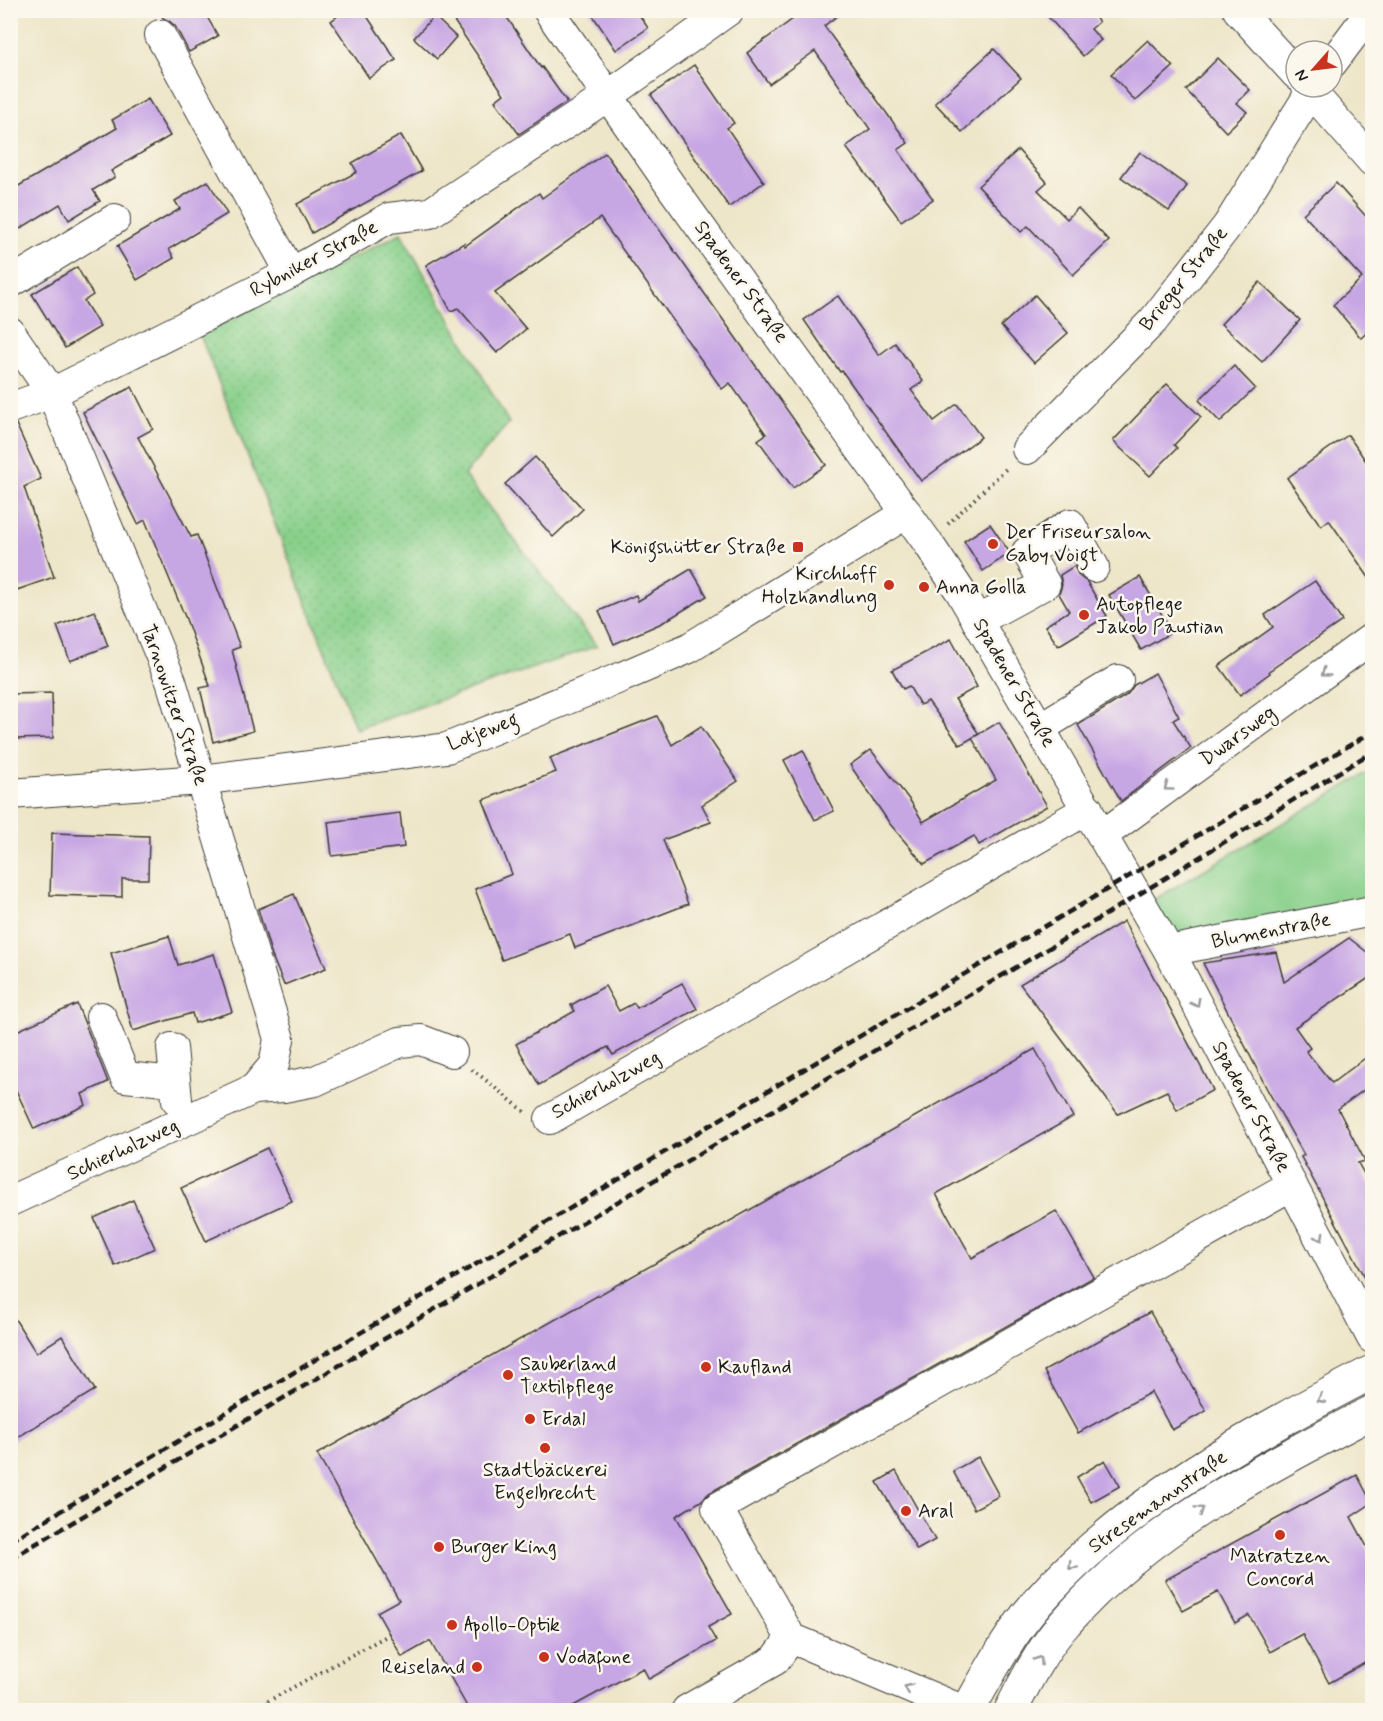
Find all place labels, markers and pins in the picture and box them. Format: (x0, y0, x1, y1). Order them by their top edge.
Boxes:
place label: Der Friseursalon Gaby Voigt (1005, 519, 1151, 571)
place label: Königshütter Straße (610, 534, 786, 563)
marker: Der Friseursalon Gaby Voigt (986, 537, 1000, 551)
marker: Königshütter Straße (791, 540, 805, 554)
place label: Kirchhoff Holzhandlung (762, 561, 877, 612)
place label: Anna Golla (936, 574, 1027, 601)
marker: Kirchhoff Holzhandlung (882, 578, 896, 592)
marker: Anna Golla (917, 580, 931, 594)
place label: Autopflege Jakob Paustian (1096, 591, 1224, 641)
marker: Autopflege Jakob Paustian (1077, 608, 1091, 622)
place label: Sauberland Textilpflege (520, 1351, 616, 1401)
place label: Kaufland (718, 1354, 792, 1381)
marker: Kaufland (699, 1360, 713, 1374)
marker: Sauberland Textilpflege (501, 1368, 515, 1382)
place label: Erdal (542, 1406, 586, 1433)
marker: Erdal (523, 1412, 537, 1426)
marker: Stadtbäckerei Engelbrecht (538, 1441, 552, 1455)
place label: Stadtbäckerei Engelbrecht (483, 1457, 608, 1509)
place label: Aral (918, 1498, 954, 1525)
marker: Aral (899, 1504, 913, 1518)
marker: Matratzen Concord (1273, 1528, 1287, 1542)
place label: Burger King (451, 1534, 557, 1562)
marker: Burger King (432, 1540, 446, 1554)
place label: Matratzen Concord (1230, 1543, 1330, 1593)
place label: Apollo-Optik (464, 1612, 560, 1640)
marker: Apollo-Optik (445, 1618, 459, 1632)
place label: Vodafone (556, 1644, 631, 1673)
marker: Vodafone (537, 1650, 551, 1664)
place label: Reiseland (382, 1654, 465, 1681)
marker: Reiseland (470, 1660, 484, 1674)

